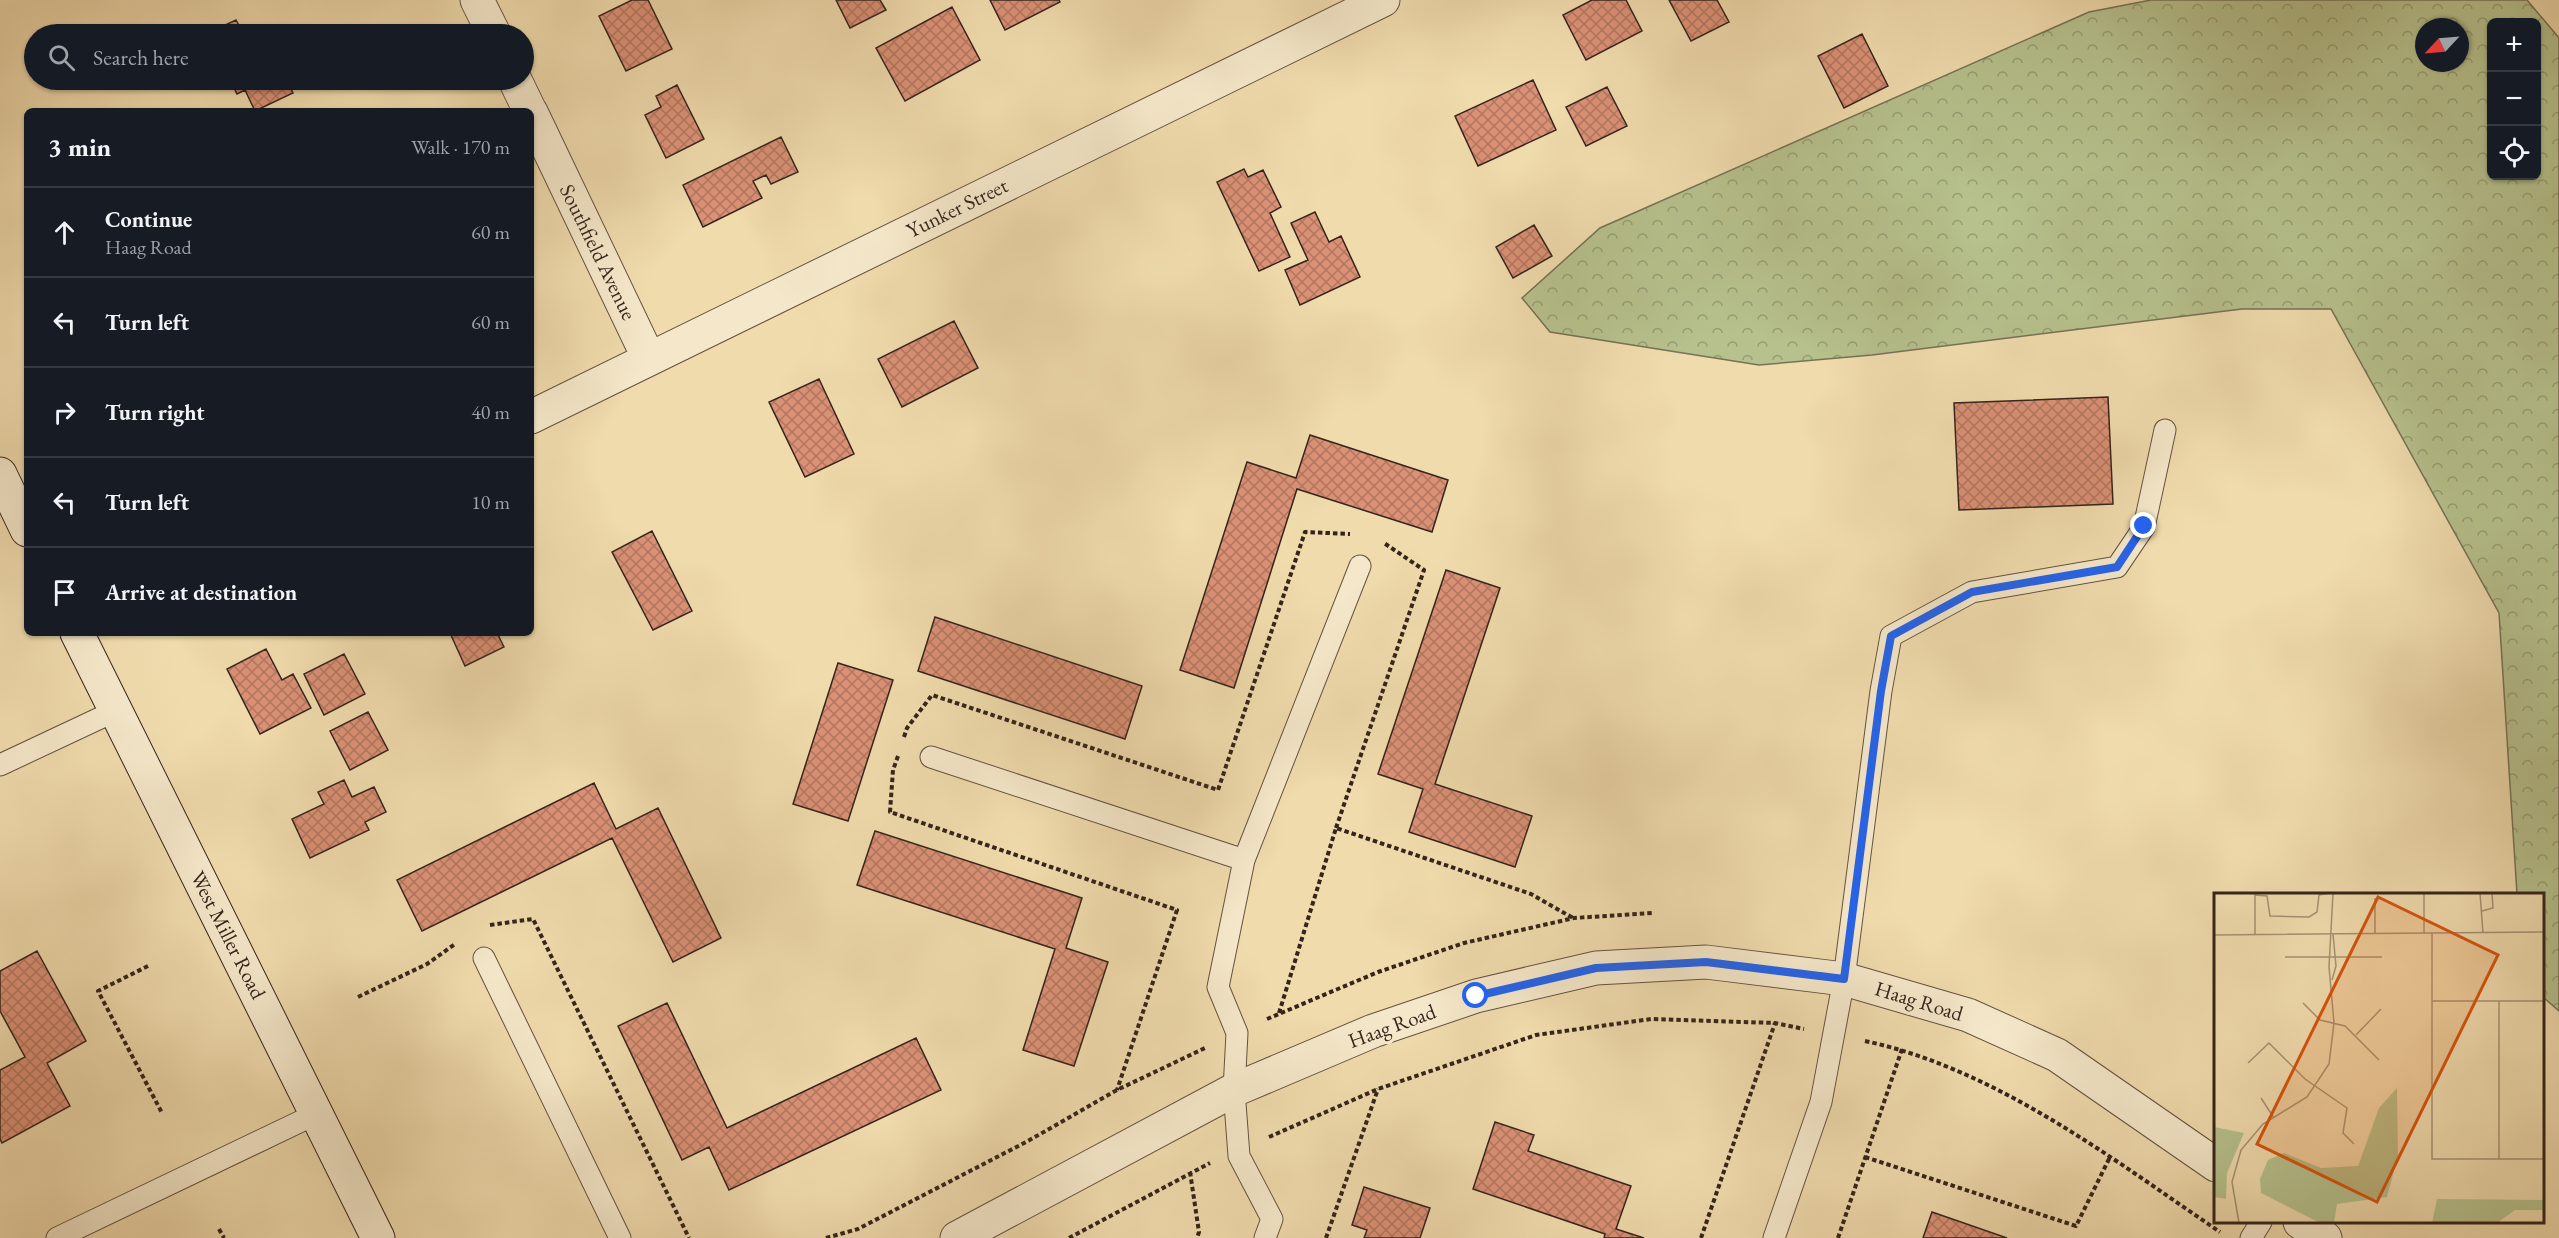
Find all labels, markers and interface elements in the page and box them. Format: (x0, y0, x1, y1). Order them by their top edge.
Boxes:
north arrow (2415, 18, 2469, 72)
map controls (2487, 18, 2541, 180)
button: + (2487, 18, 2541, 72)
search box (24, 24, 534, 90)
icon: search (45, 41, 78, 74)
text: Search here (93, 43, 188, 72)
button: − (2487, 72, 2541, 126)
button: locate (2487, 126, 2541, 180)
text: 3 min (48, 130, 111, 164)
text: Walk · 170 m (411, 134, 510, 160)
street label: Yunker Street (902, 171, 1012, 244)
street label: Southfield Avenue (554, 179, 643, 324)
text: Continue (105, 205, 192, 234)
icon: ahead (48, 216, 81, 249)
text: 60 m (471, 219, 510, 245)
text: Haag Road (105, 234, 192, 260)
icon: left (48, 306, 81, 339)
text: Turn left (105, 308, 189, 337)
text: 60 m (471, 309, 510, 335)
icon: right (48, 396, 81, 429)
text: Turn right (105, 398, 204, 427)
text: 40 m (471, 399, 510, 425)
icon: left (48, 486, 81, 519)
text: Turn left (105, 488, 189, 517)
text: 10 m (471, 489, 510, 515)
route end (2130, 512, 2156, 538)
icon: arrive (48, 576, 81, 609)
text: Arrive at destination (105, 578, 297, 607)
street label: West Miller Road (185, 866, 273, 1004)
inset map (2214, 893, 2544, 1223)
street label: Haag Road (1872, 974, 1967, 1027)
route start (1462, 982, 1488, 1008)
street label: Haag Road (1344, 997, 1440, 1054)

